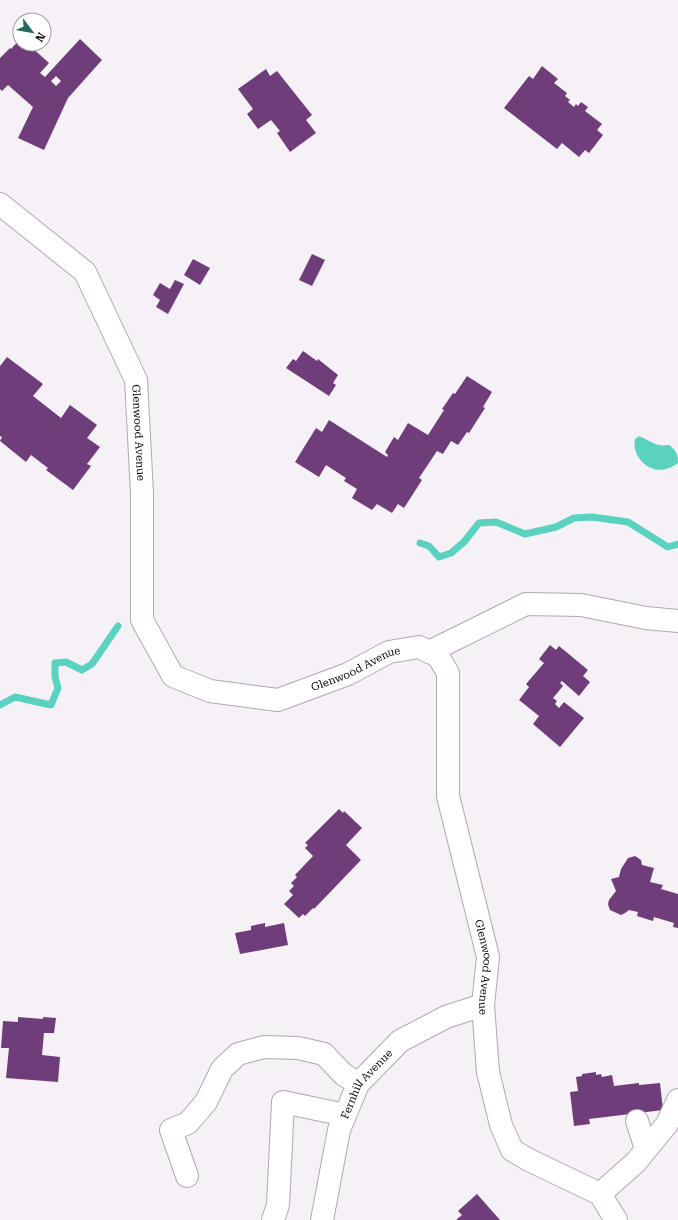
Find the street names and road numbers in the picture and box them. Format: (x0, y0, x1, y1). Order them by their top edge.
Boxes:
street label: Glenwood Avenue (130, 384, 148, 481)
street label: Glenwood Avenue (309, 644, 401, 694)
street label: Glenwood Avenue (472, 918, 495, 1015)
street label: Fernhill Avenue (338, 1046, 395, 1121)

